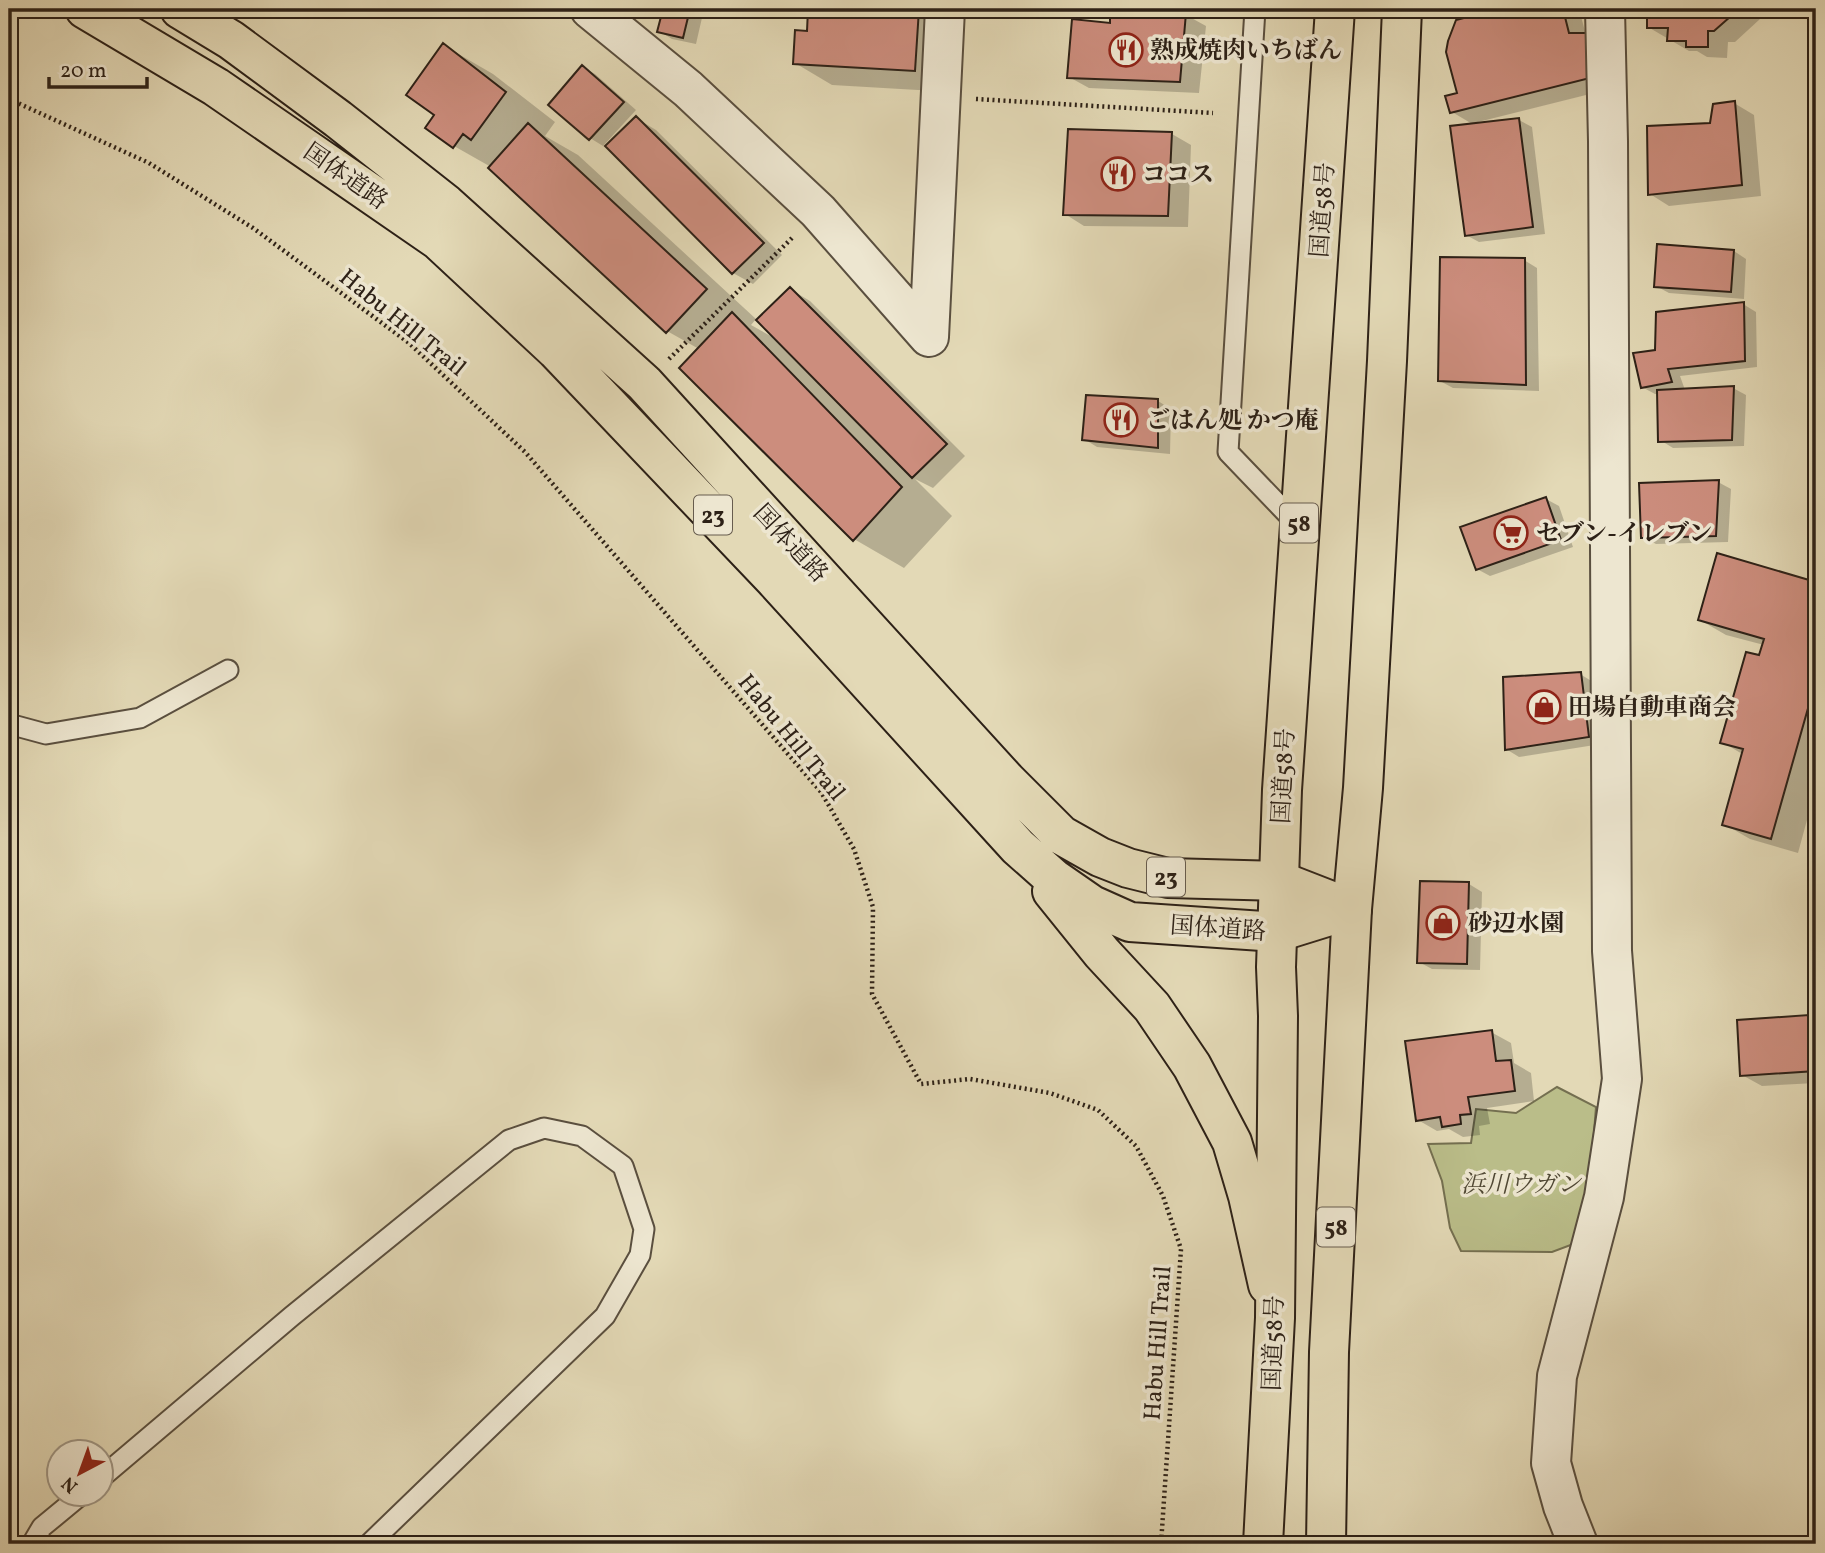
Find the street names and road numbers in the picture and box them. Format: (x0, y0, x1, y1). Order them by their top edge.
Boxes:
street label: 国体道路 (296, 136, 394, 219)
street label: 国道58号 (1304, 161, 1344, 259)
street label: Habu Hill Trail (331, 262, 473, 385)
road number: 23 (694, 495, 732, 534)
street label: 国体道路 (744, 498, 835, 591)
road number: 58 (1280, 503, 1318, 542)
street label: Habu Hill Trail (729, 667, 852, 809)
street label: 国道58号 (1266, 727, 1304, 825)
road number: 23 (1147, 858, 1185, 897)
street label: 国体道路 (1169, 910, 1267, 950)
road number: 58 (1317, 1208, 1355, 1246)
street label: Habu Hill Trail (1137, 1265, 1181, 1421)
street label: 国道58号 (1256, 1295, 1294, 1392)

